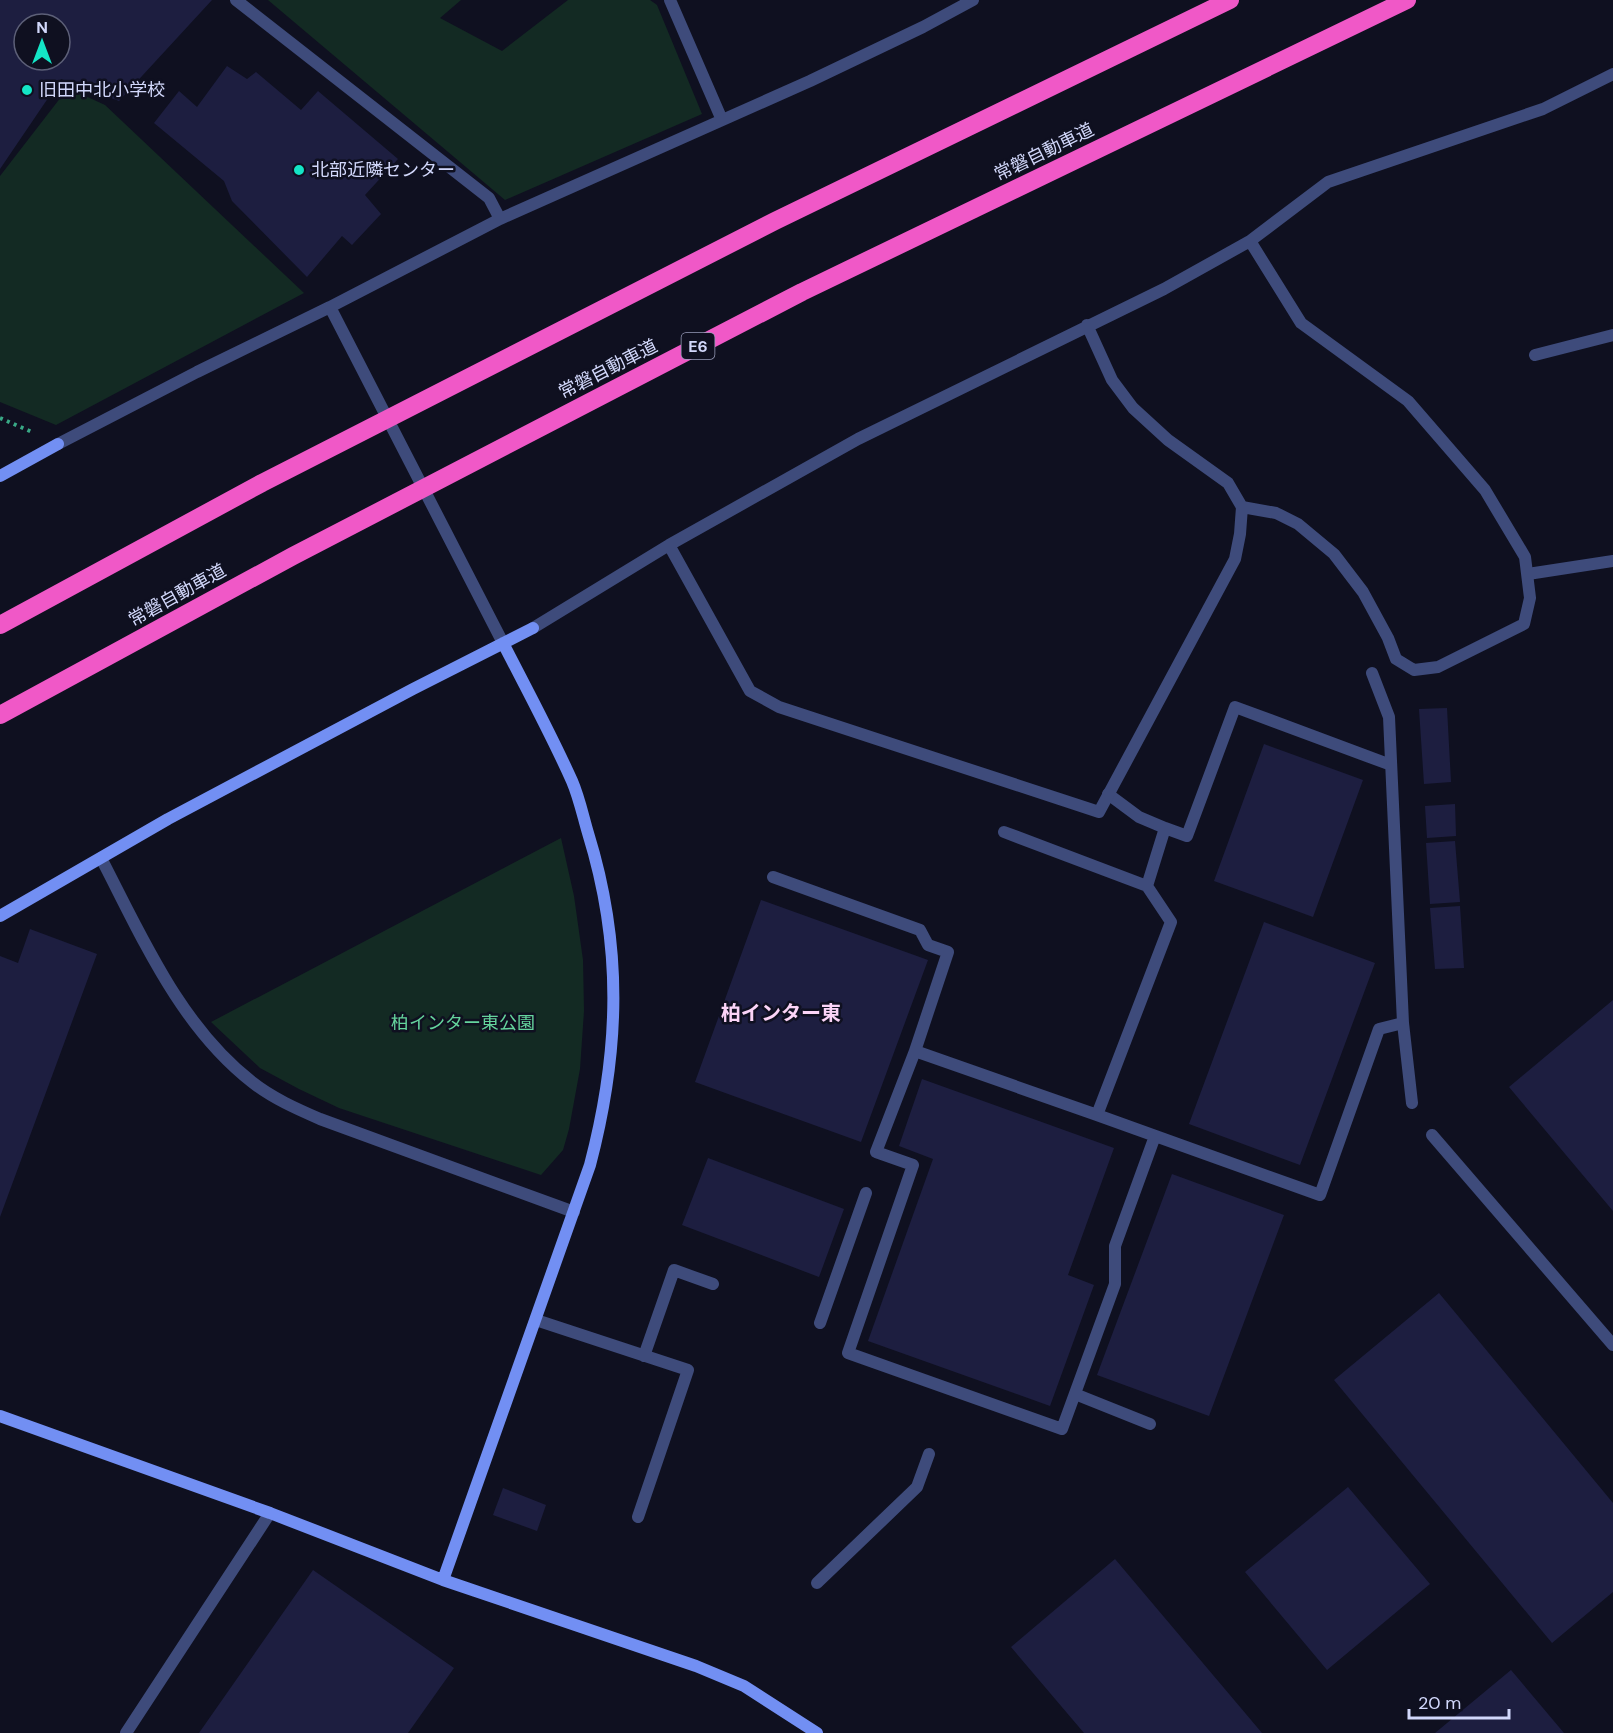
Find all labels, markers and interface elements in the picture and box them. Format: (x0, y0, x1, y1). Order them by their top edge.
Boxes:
north arrow (12, 12, 72, 72)
text: N (36, 17, 48, 38)
place label: 旧田中北小学校 (39, 78, 165, 102)
marker: 旧田中北小学校 (20, 83, 34, 97)
street label: 常磐自動車道 (990, 118, 1098, 186)
place label: 北部近隣センター (311, 158, 455, 182)
marker: 北部近隣センター (292, 163, 306, 177)
road number: E6 (682, 333, 714, 359)
street label: 常磐自動車道 (554, 334, 662, 404)
street label: 常磐自動車道 (124, 558, 230, 632)
district label: 柏インター東 (721, 1000, 841, 1026)
park label: 柏インター東公園 (391, 1011, 535, 1035)
scale bar (1409, 1682, 1510, 1720)
text: 20 m (1418, 1691, 1461, 1715)

